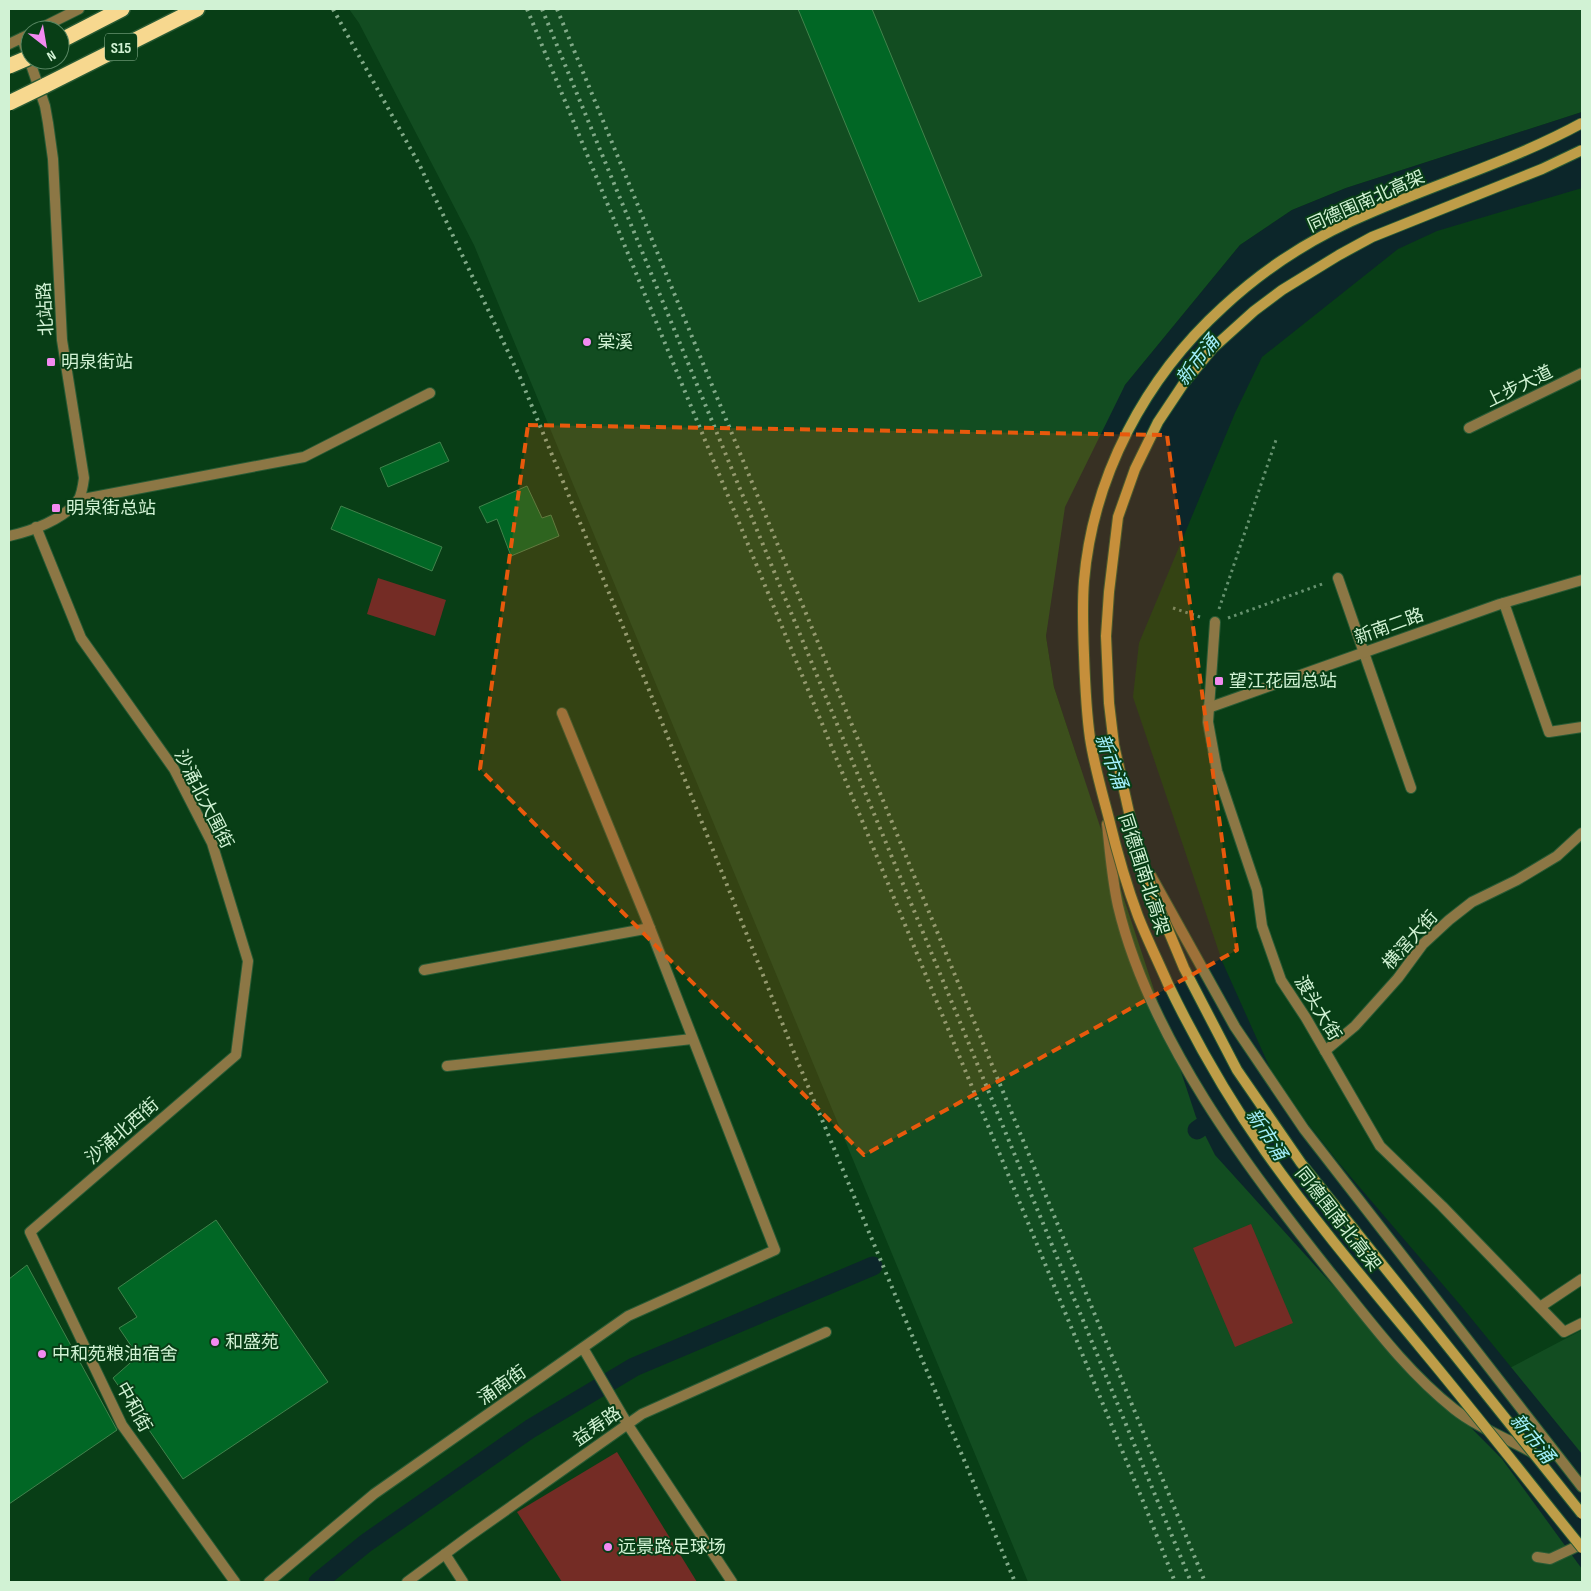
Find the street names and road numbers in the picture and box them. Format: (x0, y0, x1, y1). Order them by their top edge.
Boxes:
road number: S15 (105, 34, 137, 61)
street label: 同德围南北高架 (1304, 166, 1428, 237)
street label: 北站路 (34, 281, 57, 336)
street label: 上步大道 (1482, 361, 1556, 412)
street label: 新南二路 (1352, 604, 1427, 649)
street label: 沙涌北大围街 (170, 746, 237, 852)
street label: 同德围南北高架 (1114, 811, 1173, 937)
street label: 横滘大街 (1378, 907, 1442, 974)
street label: 渡头大街 (1290, 972, 1345, 1045)
street label: 沙涌北西街 (81, 1094, 163, 1169)
street label: 同德围南北高架 (1291, 1163, 1385, 1275)
street label: 涌南街 (474, 1361, 530, 1409)
street label: 中和街 (111, 1379, 156, 1436)
street label: 益寿路 (569, 1402, 625, 1450)

